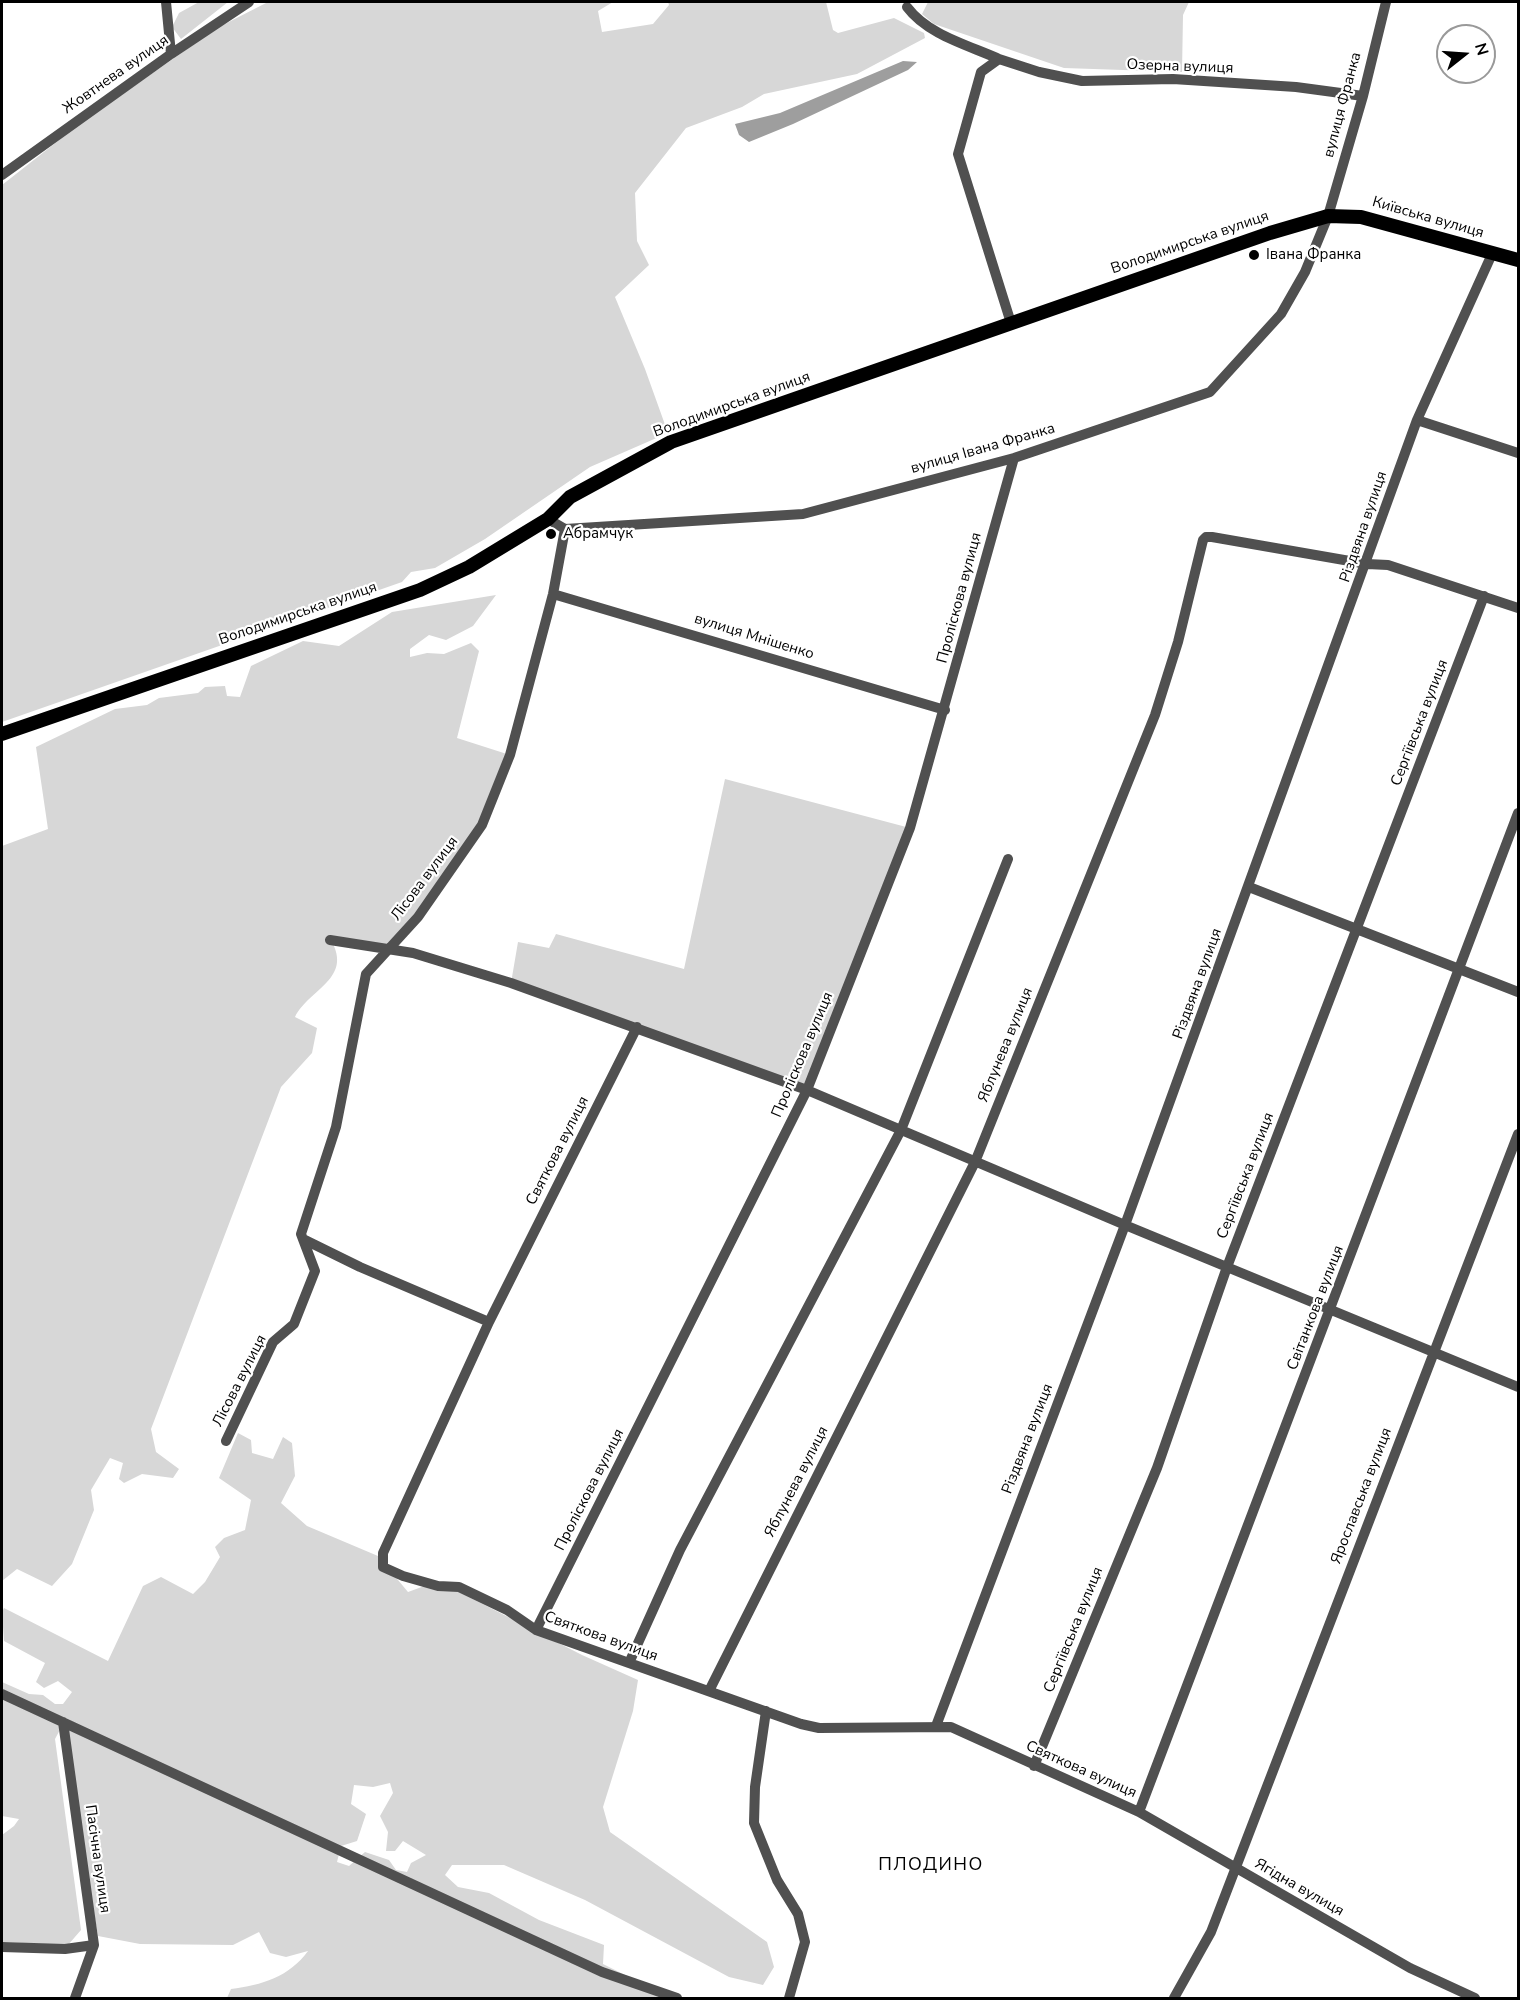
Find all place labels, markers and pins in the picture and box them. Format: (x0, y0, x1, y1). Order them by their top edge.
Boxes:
place label: Івана Франка (1266, 246, 1361, 264)
marker: Івана Франка (1247, 248, 1261, 262)
place label: Абрамчук (563, 525, 633, 543)
marker: Абрамчук (544, 527, 558, 541)

